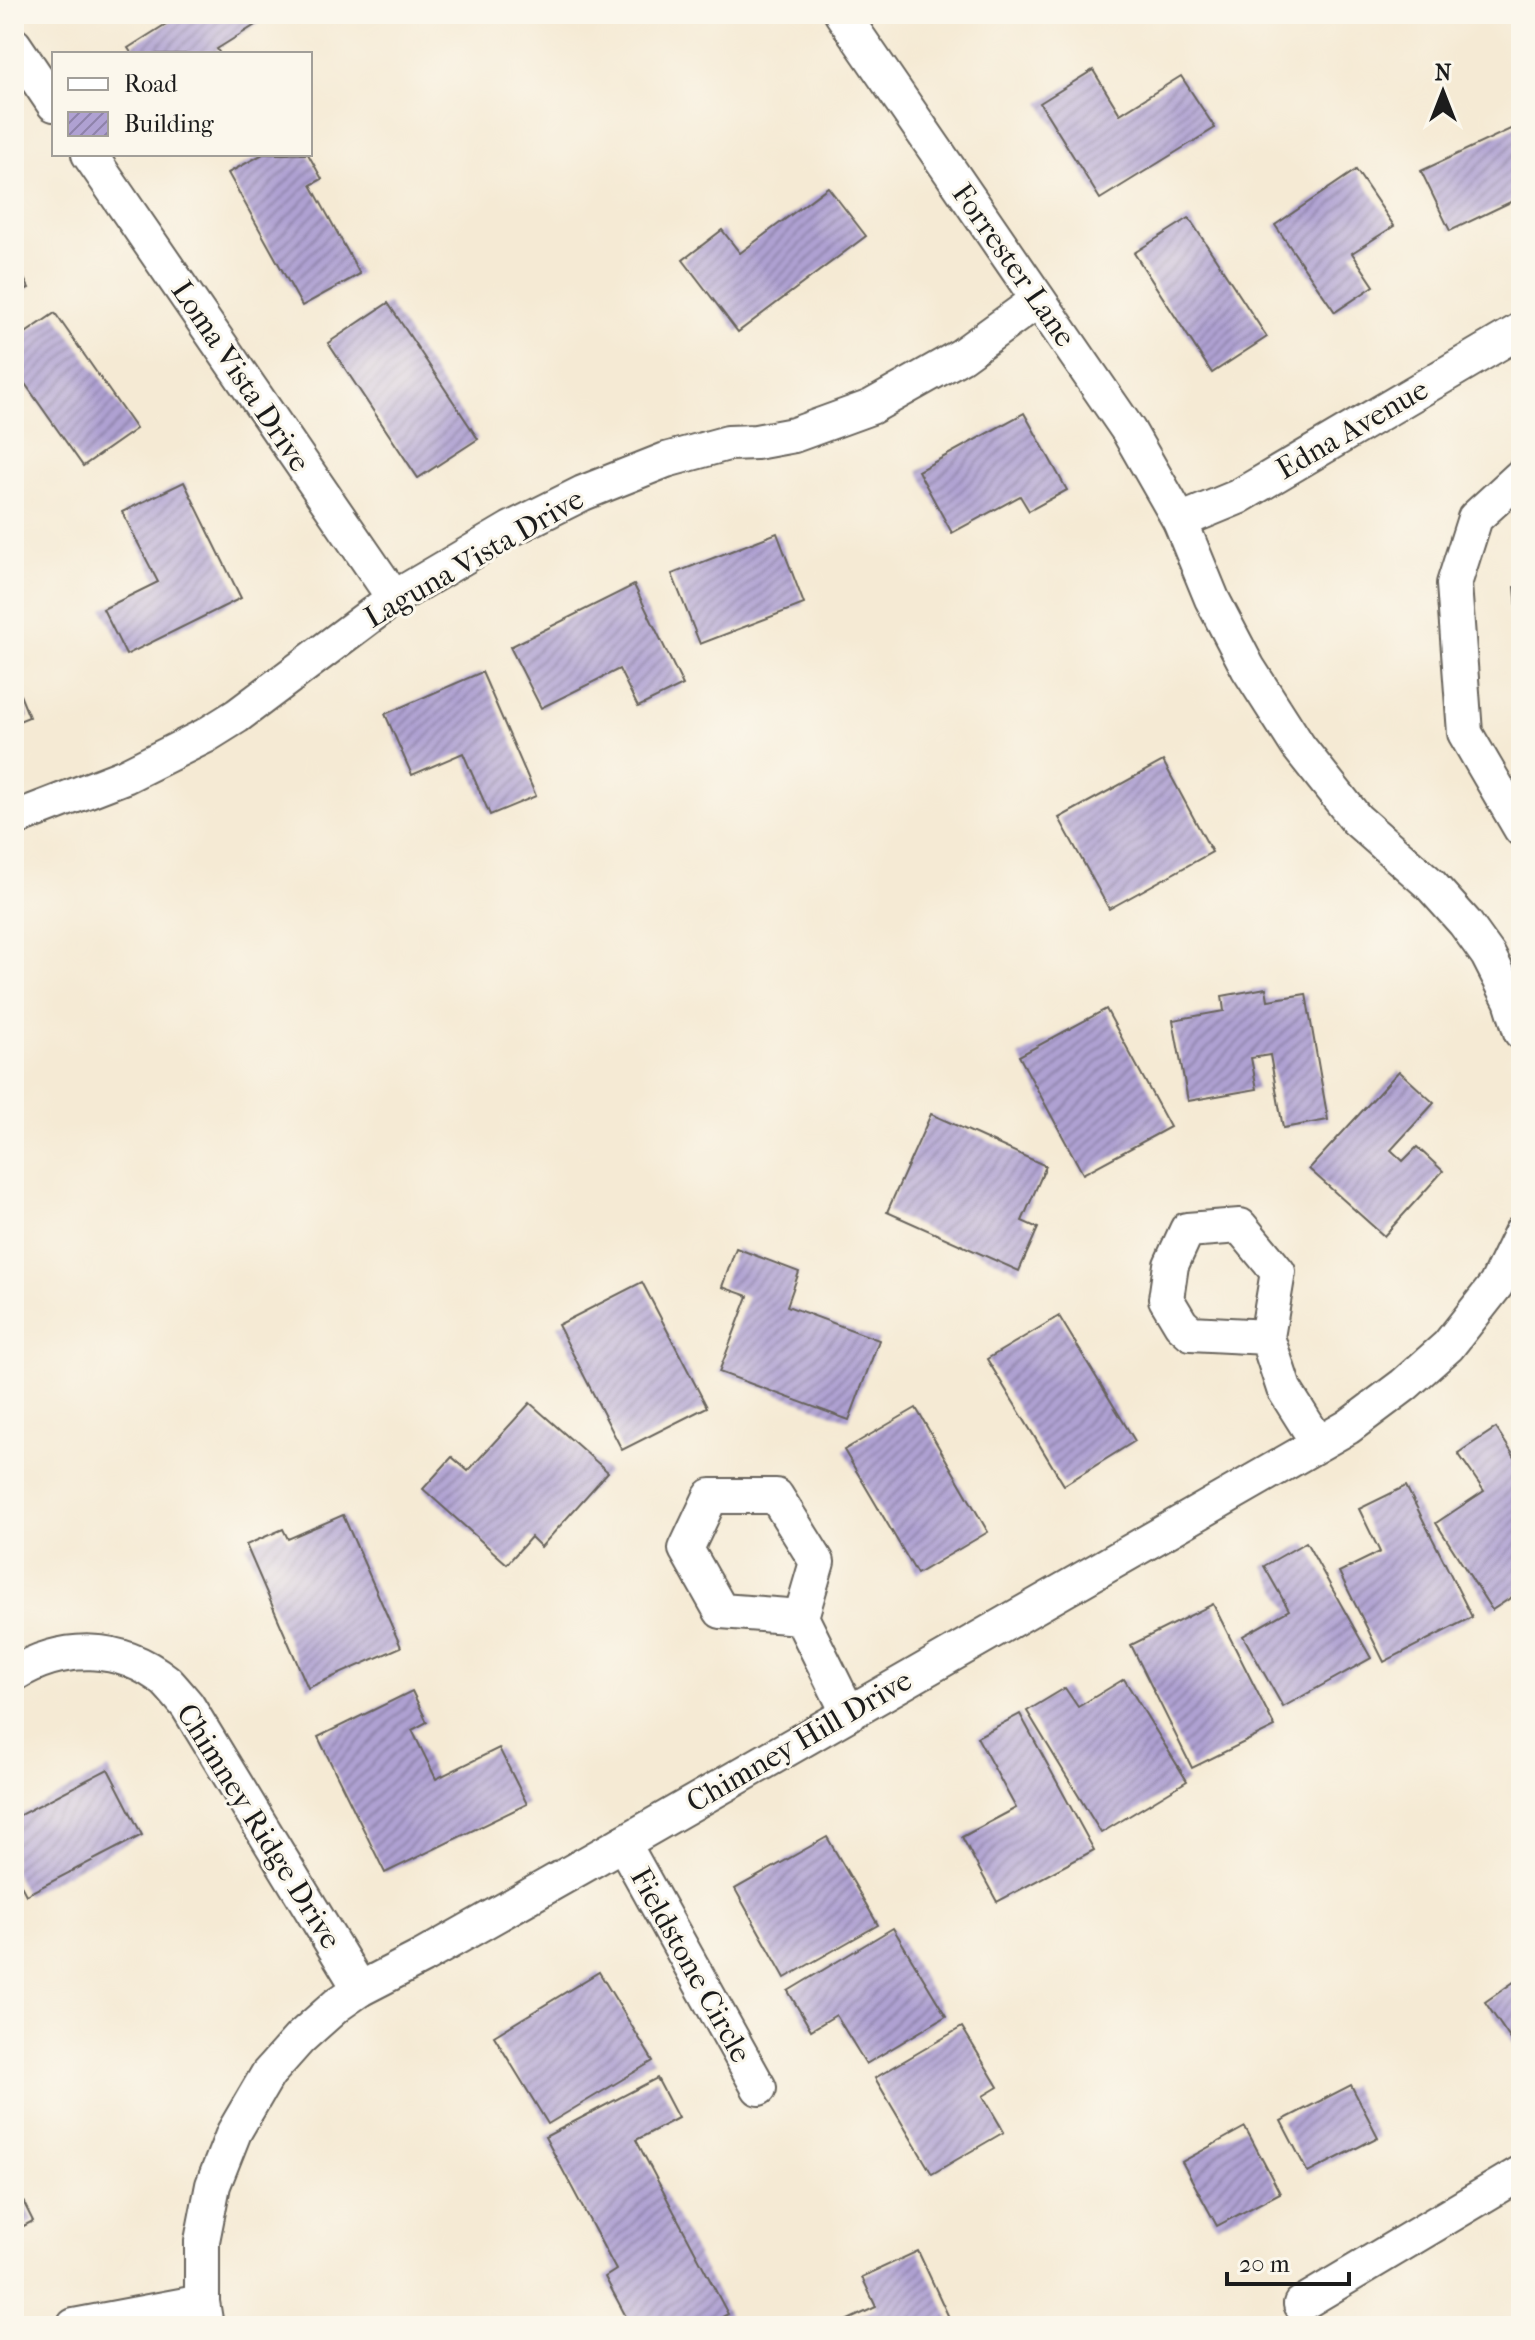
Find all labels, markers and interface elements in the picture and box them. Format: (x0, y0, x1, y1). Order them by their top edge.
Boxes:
legend (52, 52, 312, 156)
north arrow (1403, 52, 1483, 132)
text: N (1435, 60, 1452, 86)
text: Road (124, 70, 178, 98)
text: Building (124, 110, 215, 138)
street label: Forrester Lane (944, 177, 1083, 354)
street label: Loma Vista Drive (164, 274, 317, 478)
street label: Edna Avenue (1270, 372, 1434, 487)
street label: Laguna Vista Drive (359, 481, 590, 635)
street label: Chimney Hill Drive (681, 1663, 918, 1820)
street label: Chimney Ridge Drive (169, 1697, 348, 1955)
street label: Fieldstone Circle (623, 1862, 758, 2069)
scale bar (1227, 2236, 1349, 2286)
text: 20 m (1239, 2250, 1290, 2278)

